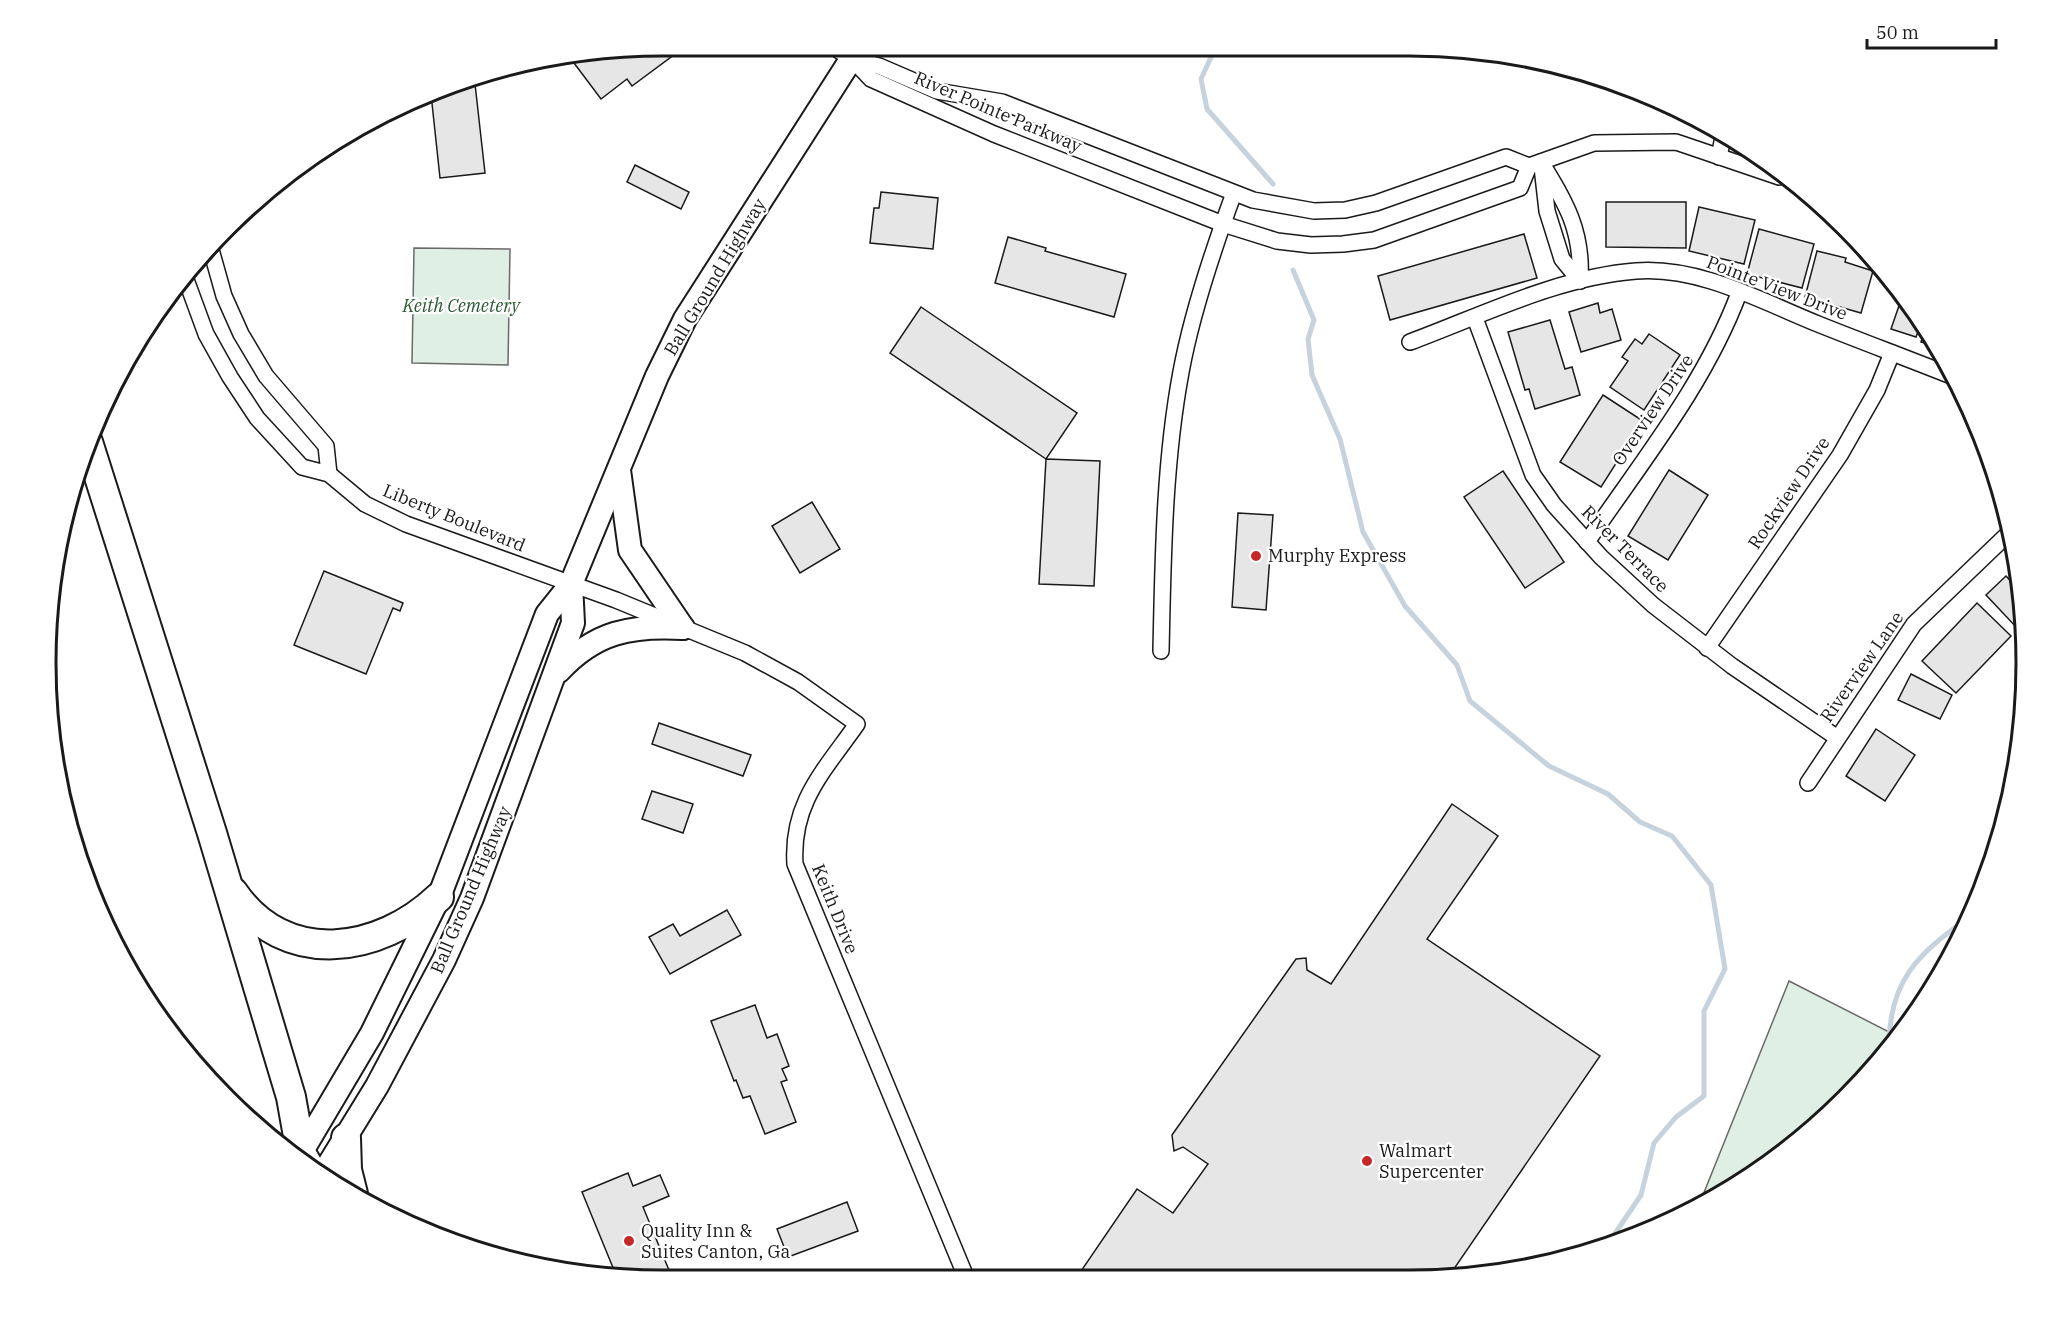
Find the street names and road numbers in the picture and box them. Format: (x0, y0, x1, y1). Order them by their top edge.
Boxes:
street label: River Pointe Parkway (911, 66, 1086, 157)
street label: Ball Ground Highway (658, 194, 771, 360)
street label: Pointe View Drive (1704, 250, 1851, 325)
street label: Overview Drive (1607, 350, 1698, 470)
street label: Rockview Drive (1743, 432, 1835, 553)
street label: Liberty Boulevard (380, 478, 529, 557)
street label: River Terrace (1577, 500, 1674, 597)
street label: Riverview Lane (1815, 607, 1908, 727)
street label: Ball Ground Highway (425, 802, 516, 977)
street label: Keith Drive (807, 861, 864, 957)

